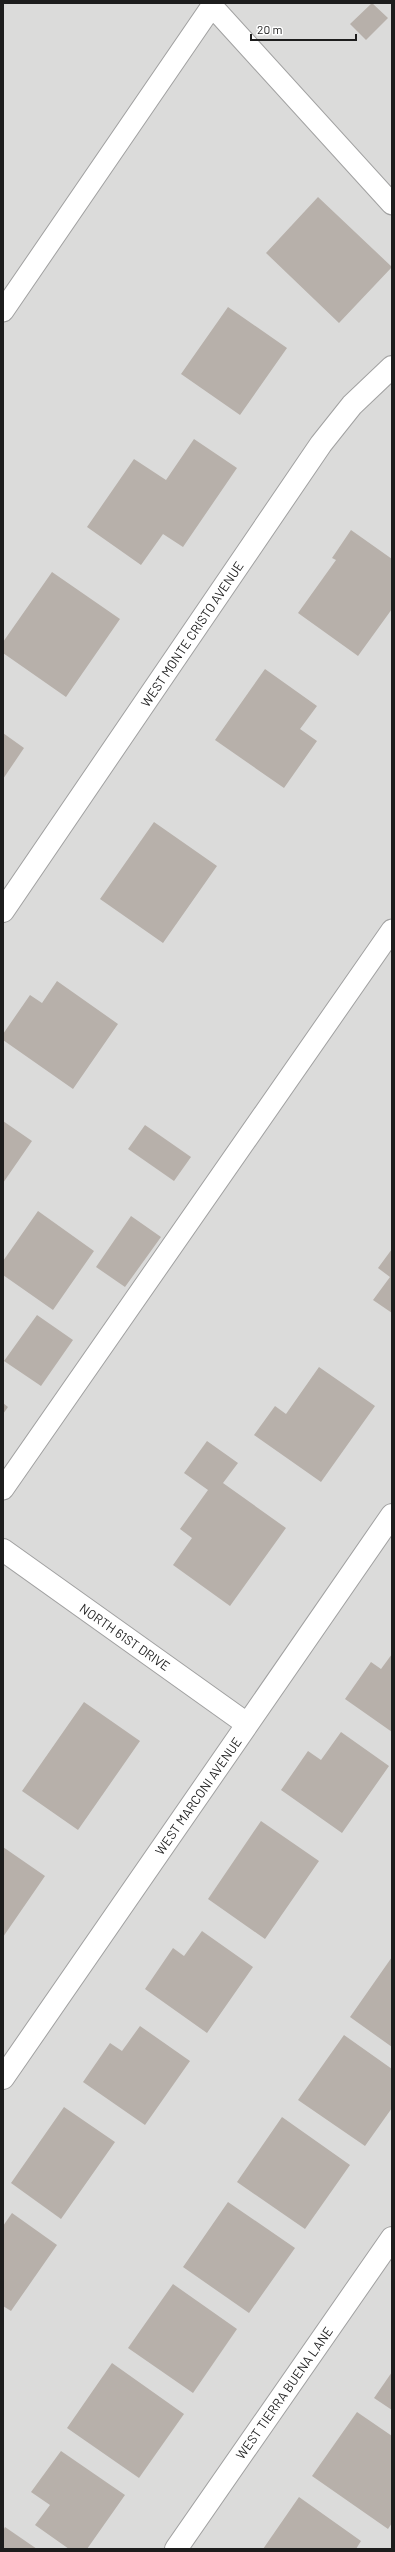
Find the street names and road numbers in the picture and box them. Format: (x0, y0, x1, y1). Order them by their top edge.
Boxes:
street label: WEST MONTE CRISTO AVENUE (137, 558, 247, 710)
street label: NORTH 61ST DRIVE (77, 1600, 173, 1674)
street label: WEST MARCONI AVENUE (151, 1734, 245, 1858)
street label: WEST TIERRA BUENA LANE (232, 2324, 336, 2462)

